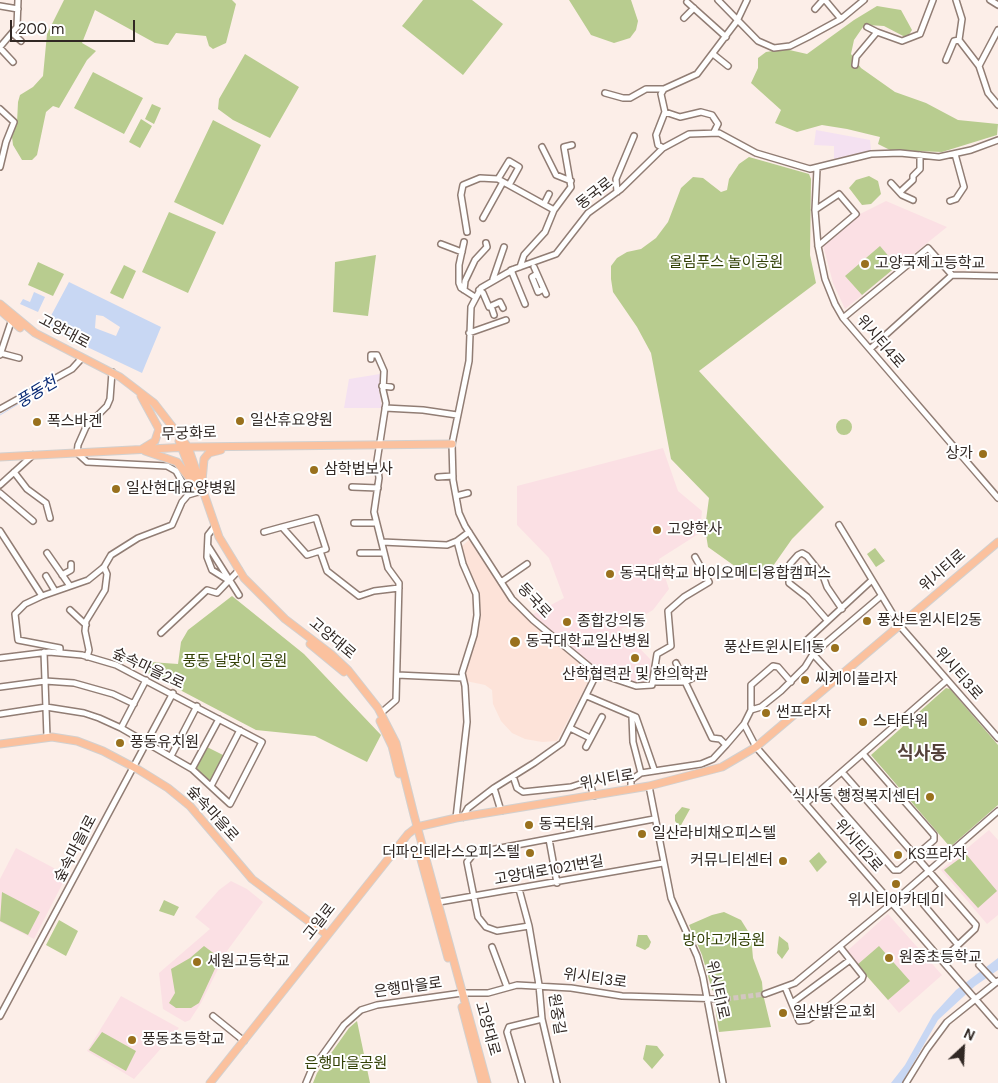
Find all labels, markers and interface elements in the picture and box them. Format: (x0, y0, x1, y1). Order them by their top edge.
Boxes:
scale bar (12, 10, 138, 42)
text: 200 m (18, 19, 64, 39)
street label: 동국로 (573, 174, 617, 214)
park label: 올림푸스 놀이공원 (669, 254, 783, 272)
place label: 고양국제고등학교 (875, 255, 985, 273)
marker: 고양국제고등학교 (859, 258, 871, 270)
street label: 고양대로 (35, 311, 93, 353)
street label: 위시티4로 (852, 312, 908, 372)
water label: 풍동천 (13, 373, 61, 413)
place label: 일산휴요양원 (250, 412, 333, 430)
place label: 폭스바겐 (47, 413, 102, 431)
marker: 일산휴요양원 (234, 415, 246, 427)
marker: 폭스바겐 (31, 416, 43, 428)
street label: 무궁화로 (161, 424, 217, 444)
place label: 상가 (945, 445, 973, 463)
marker: 상가 (977, 448, 989, 460)
place label: 삼학법보사 (324, 461, 393, 479)
marker: 삼학법보사 (308, 464, 320, 476)
place label: 일산현대요양병원 (126, 480, 236, 498)
marker: 일산현대요양병원 (110, 483, 122, 495)
place label: 고양학사 (667, 521, 722, 539)
marker: 고양학사 (651, 524, 663, 536)
street label: 위시티로 (916, 546, 970, 596)
place label: 동국대학교 바이오메디융합캠퍼스 (620, 565, 831, 583)
marker: 동국대학교 바이오메디융합캠퍼스 (604, 568, 616, 580)
street label: 동국로 (513, 580, 555, 622)
place label: 풍산트윈시티2동 (877, 612, 982, 630)
place label: 종합강의동 (577, 613, 646, 631)
street label: 고양대로 (305, 614, 359, 664)
marker: 풍산트윈시티2동 (861, 615, 873, 627)
marker: 종합강의동 (561, 616, 573, 628)
place label: 동국대학교일산병원 (526, 633, 650, 651)
marker: 동국대학교일산병원 (508, 635, 522, 649)
place label: 풍산트윈시티1동 (724, 639, 825, 657)
marker: 풍산트윈시티1동 (829, 642, 841, 654)
street label: 숲속마을2로 (109, 644, 187, 694)
street label: 위시티3로 (930, 644, 986, 704)
marker: 산학협력관 및 한의학관 (629, 652, 641, 664)
park label: 풍동 달맞이 공원 (183, 653, 287, 671)
place label: 산학협력관 및 한의학관 (562, 666, 708, 684)
place label: 씨케이플라자 (815, 671, 898, 689)
marker: 씨케이플라자 (799, 674, 811, 686)
place label: 썬프라자 (776, 704, 831, 722)
marker: 썬프라자 (760, 707, 772, 719)
place label: 스타타워 (873, 713, 928, 731)
marker: 스타타워 (857, 716, 869, 728)
place label: 풍동유치원 (130, 734, 199, 752)
marker: 풍동유치원 (114, 737, 126, 749)
district label: 식사동 (897, 743, 947, 765)
street label: 위시티로 (578, 766, 636, 794)
street label: 숲속마을로 (182, 782, 242, 846)
place label: 식사동 행정복지센터 (792, 788, 920, 806)
marker: 식사동 행정복지센터 (924, 791, 936, 803)
street label: 숲속마을1로 (51, 812, 101, 886)
place label: 동국타워 (539, 816, 594, 834)
street label: 위시티2로 (830, 816, 886, 876)
marker: 동국타워 (523, 819, 535, 831)
place label: 일산라비채오피스텔 (652, 825, 776, 843)
marker: 일산라비채오피스텔 (636, 828, 648, 840)
place label: 더파인테라스오피스텔 (382, 844, 520, 862)
place label: KS프라자 (908, 846, 967, 864)
marker: 더파인테라스오피스텔 (524, 847, 536, 859)
marker: KS프라자 (892, 849, 904, 861)
place label: 커뮤니티센터 (690, 852, 773, 870)
street label: 고양대로1021번길 (493, 853, 605, 889)
marker: 커뮤니티센터 (777, 855, 789, 867)
marker: 위시티아카데미 (890, 878, 902, 890)
place label: 위시티아카데미 (848, 892, 944, 910)
street label: 고일로 (300, 900, 340, 944)
park label: 방아고개공원 (683, 932, 765, 950)
place label: 원중초등학교 (899, 949, 982, 967)
marker: 원중초등학교 (883, 952, 895, 964)
place label: 세원고등학교 (207, 953, 290, 971)
marker: 세원고등학교 (191, 956, 203, 968)
street label: 위시티1로 (702, 959, 732, 1021)
street label: 위시티3로 (562, 966, 628, 992)
street label: 은행마을로 (373, 974, 443, 1002)
street label: 원중길 (544, 992, 568, 1036)
street label: 고양대로 (471, 1000, 503, 1058)
place label: 일산밝은교회 (793, 1004, 876, 1022)
marker: 일산밝은교회 (777, 1007, 789, 1019)
north arrow (938, 1023, 988, 1073)
text: N (961, 1024, 978, 1045)
place label: 풍동초등학교 (142, 1031, 225, 1049)
marker: 풍동초등학교 (126, 1034, 138, 1046)
park label: 은행마을공원 (305, 1055, 387, 1073)

